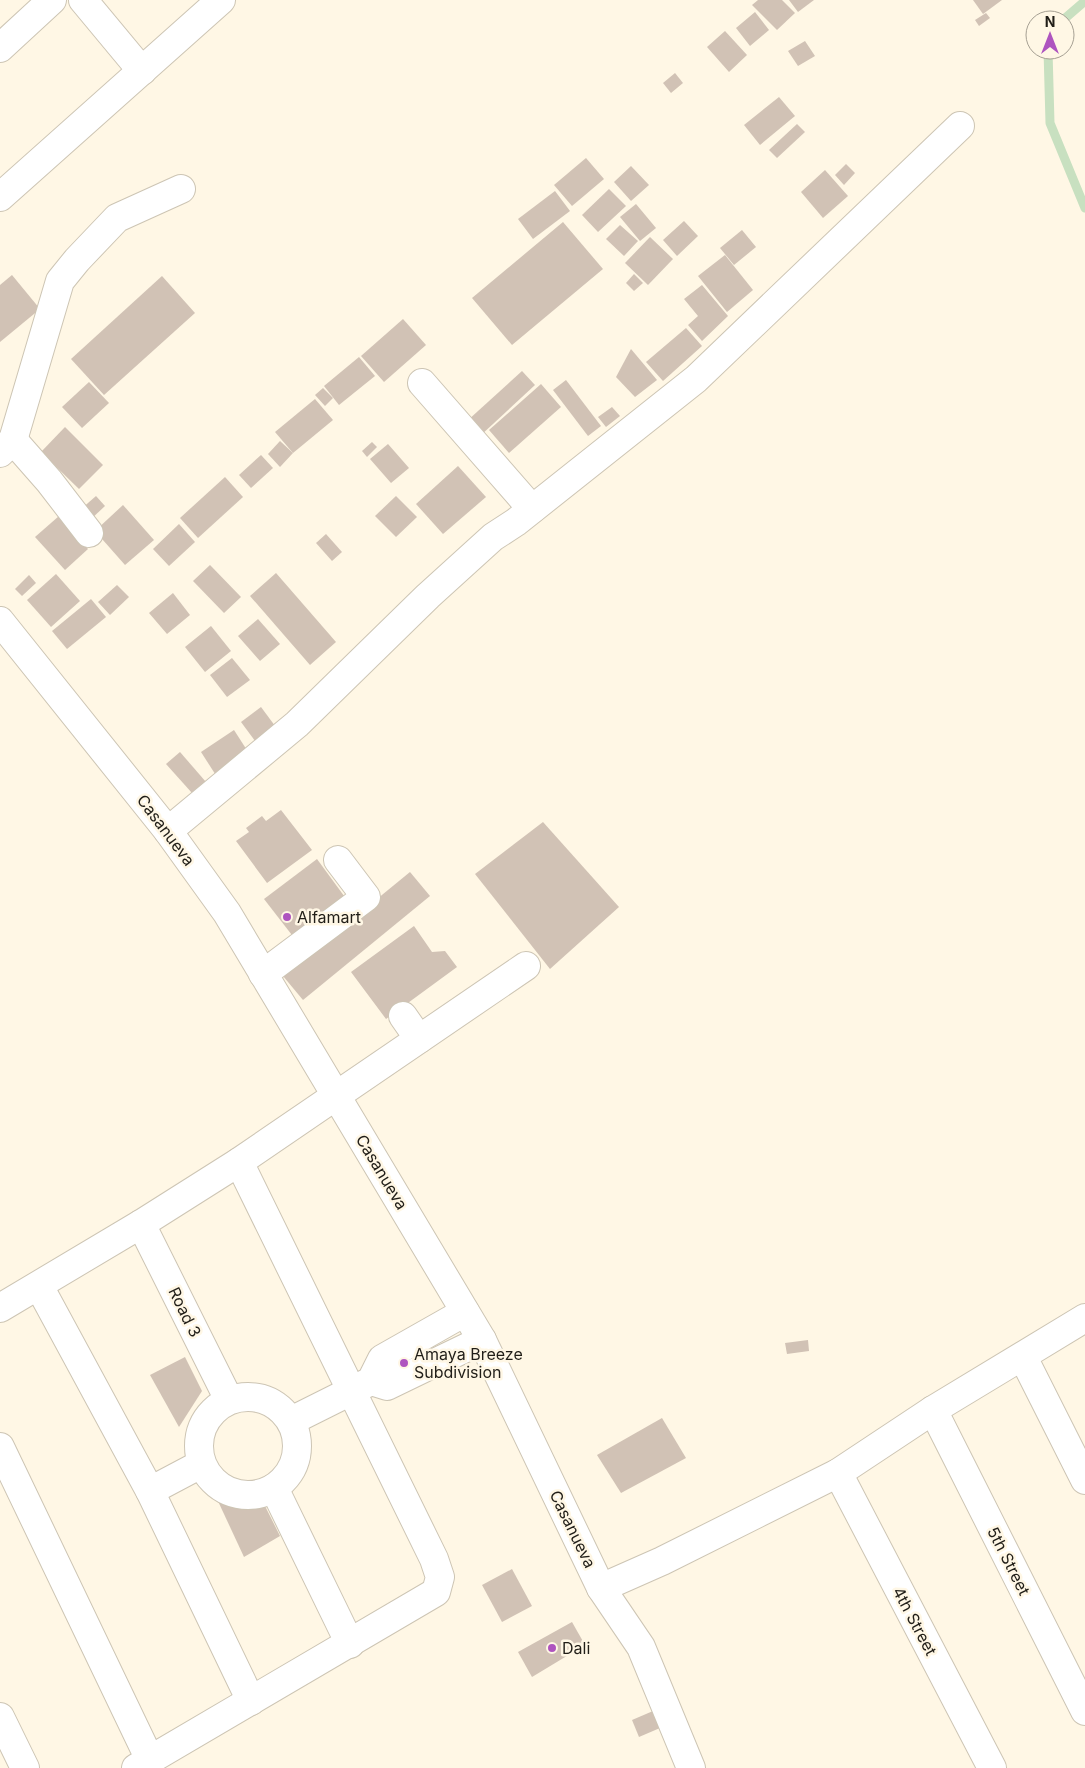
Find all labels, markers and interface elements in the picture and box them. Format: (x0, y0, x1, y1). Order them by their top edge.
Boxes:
north arrow (1025, 10, 1075, 60)
text: N (1045, 13, 1055, 30)
street label: Casanueva (133, 790, 199, 870)
place label: Alfamart (297, 907, 361, 927)
marker: Alfamart (281, 911, 293, 923)
street label: Casanueva (352, 1131, 412, 1213)
street label: Road 3 (164, 1284, 206, 1340)
place label: Amaya Breeze Subdivision (414, 1344, 523, 1382)
marker: Amaya Breeze Subdivision (398, 1357, 410, 1369)
street label: Casanueva (546, 1487, 600, 1571)
street label: 5th Street (983, 1523, 1035, 1599)
street label: 4th Street (889, 1583, 941, 1659)
place label: Dali (562, 1638, 590, 1658)
marker: Dali (546, 1642, 558, 1654)

